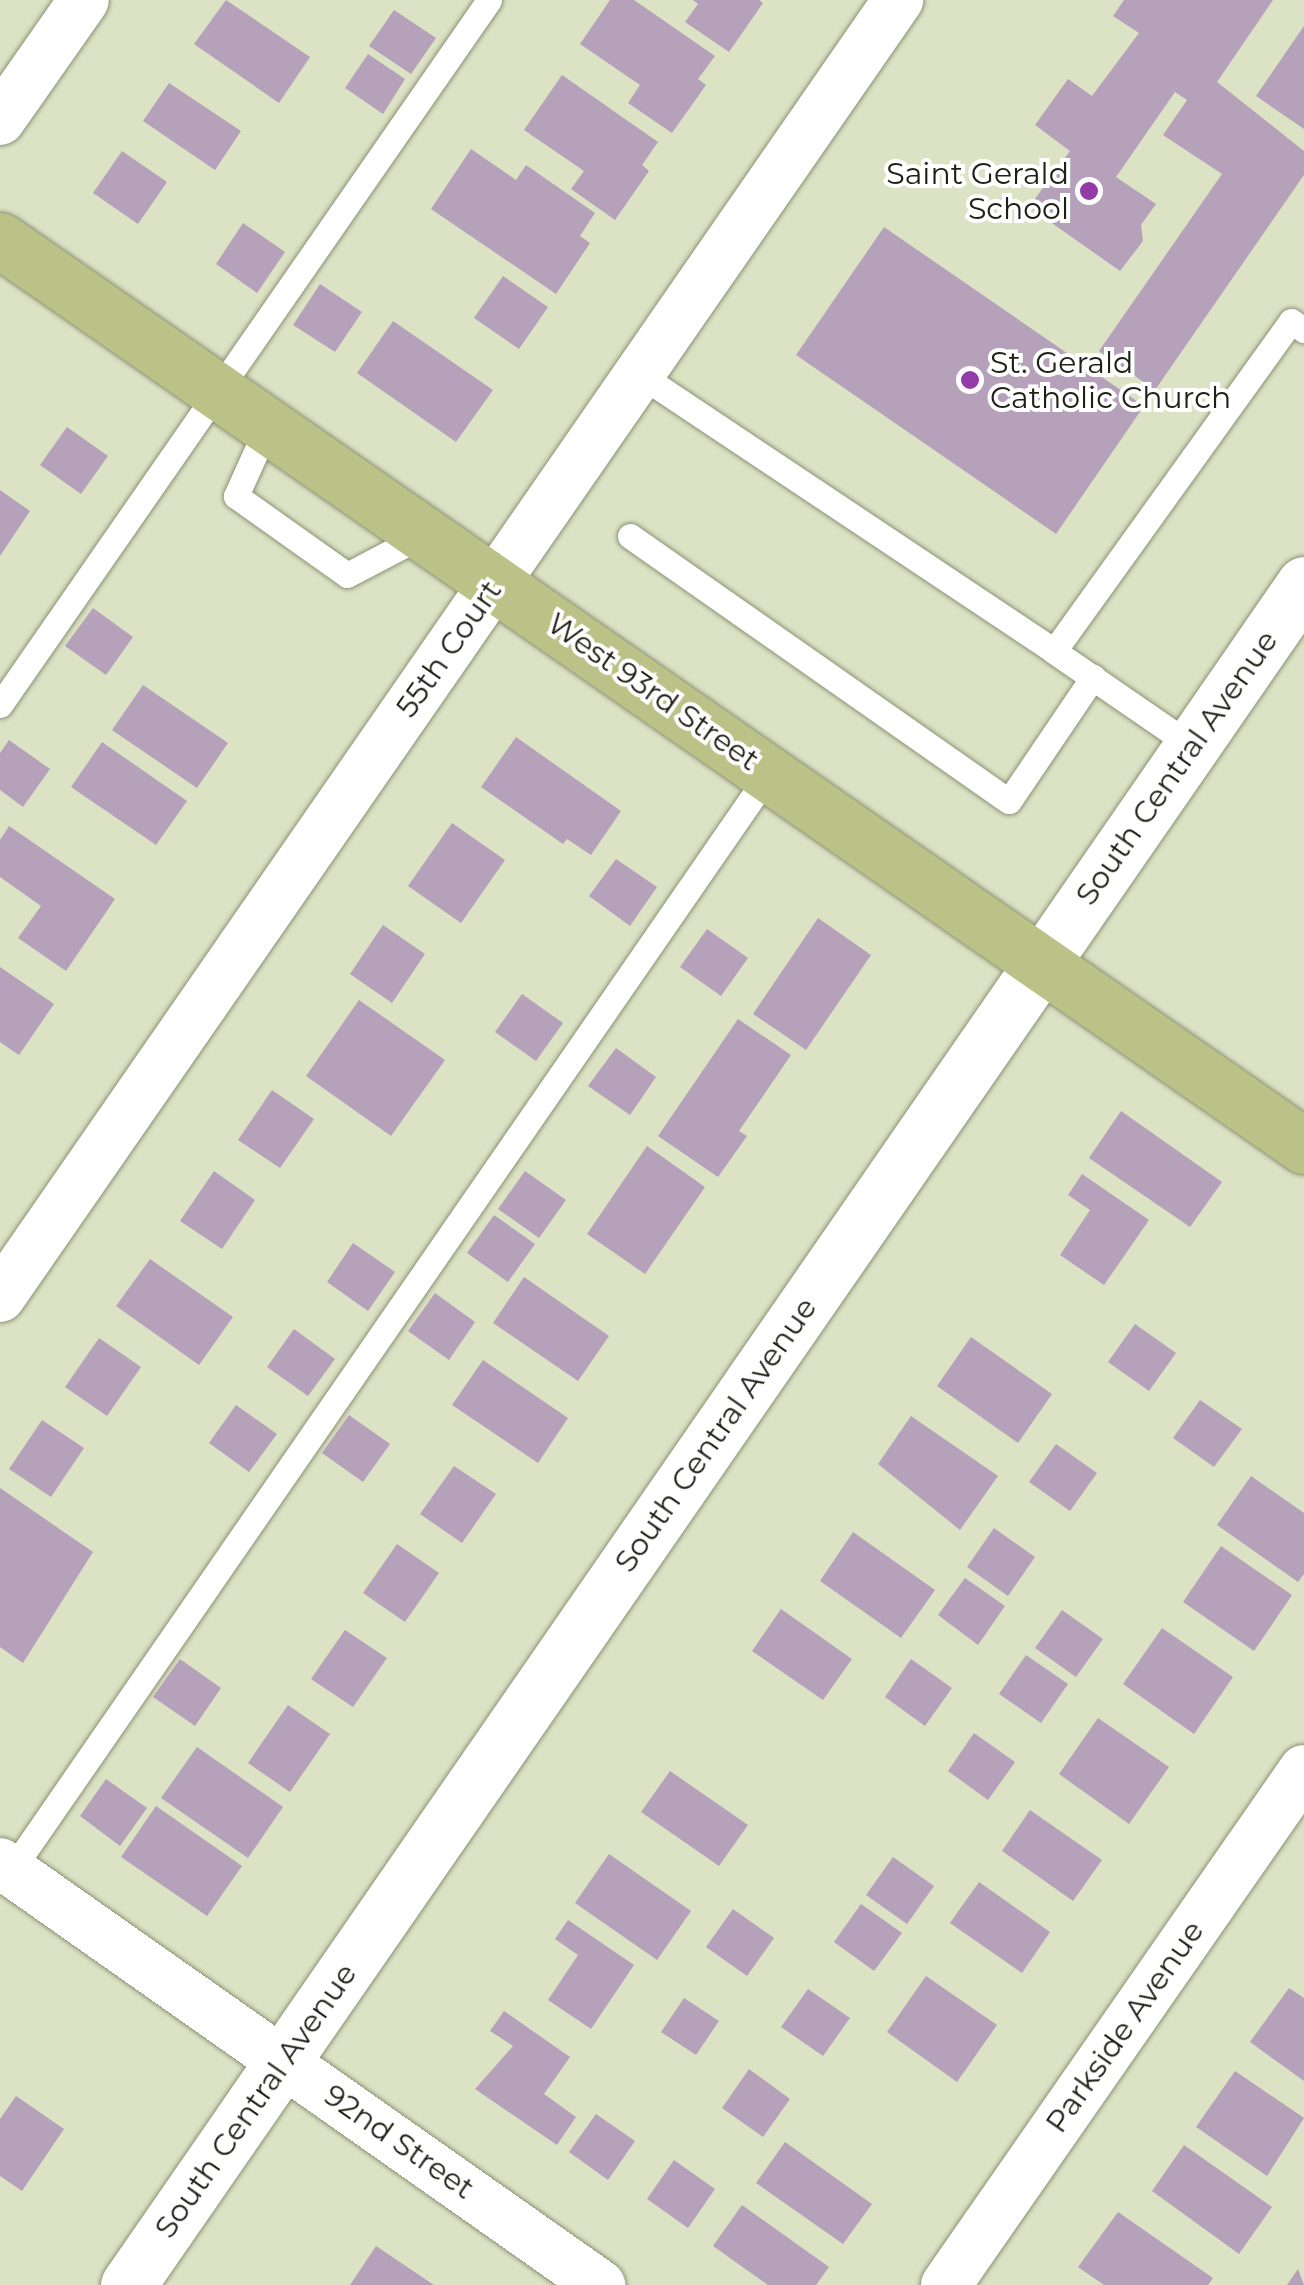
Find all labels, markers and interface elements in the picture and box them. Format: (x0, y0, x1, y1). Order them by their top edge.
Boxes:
place label: Saint Gerald School (886, 156, 1069, 226)
marker: Saint Gerald School (1078, 180, 1100, 202)
place label: St. Gerald Catholic Church (990, 345, 1231, 416)
marker: St. Gerald Catholic Church (959, 369, 981, 391)
street label: 55th Court (389, 574, 509, 724)
street label: West 93rd Street (540, 606, 766, 778)
street label: South Central Avenue (1069, 624, 1285, 912)
street label: South Central Avenue (608, 1291, 824, 1579)
street label: Parkside Avenue (1038, 1914, 1212, 2140)
street label: South Central Avenue (148, 1957, 364, 2245)
street label: 92nd Street (317, 2077, 481, 2207)

